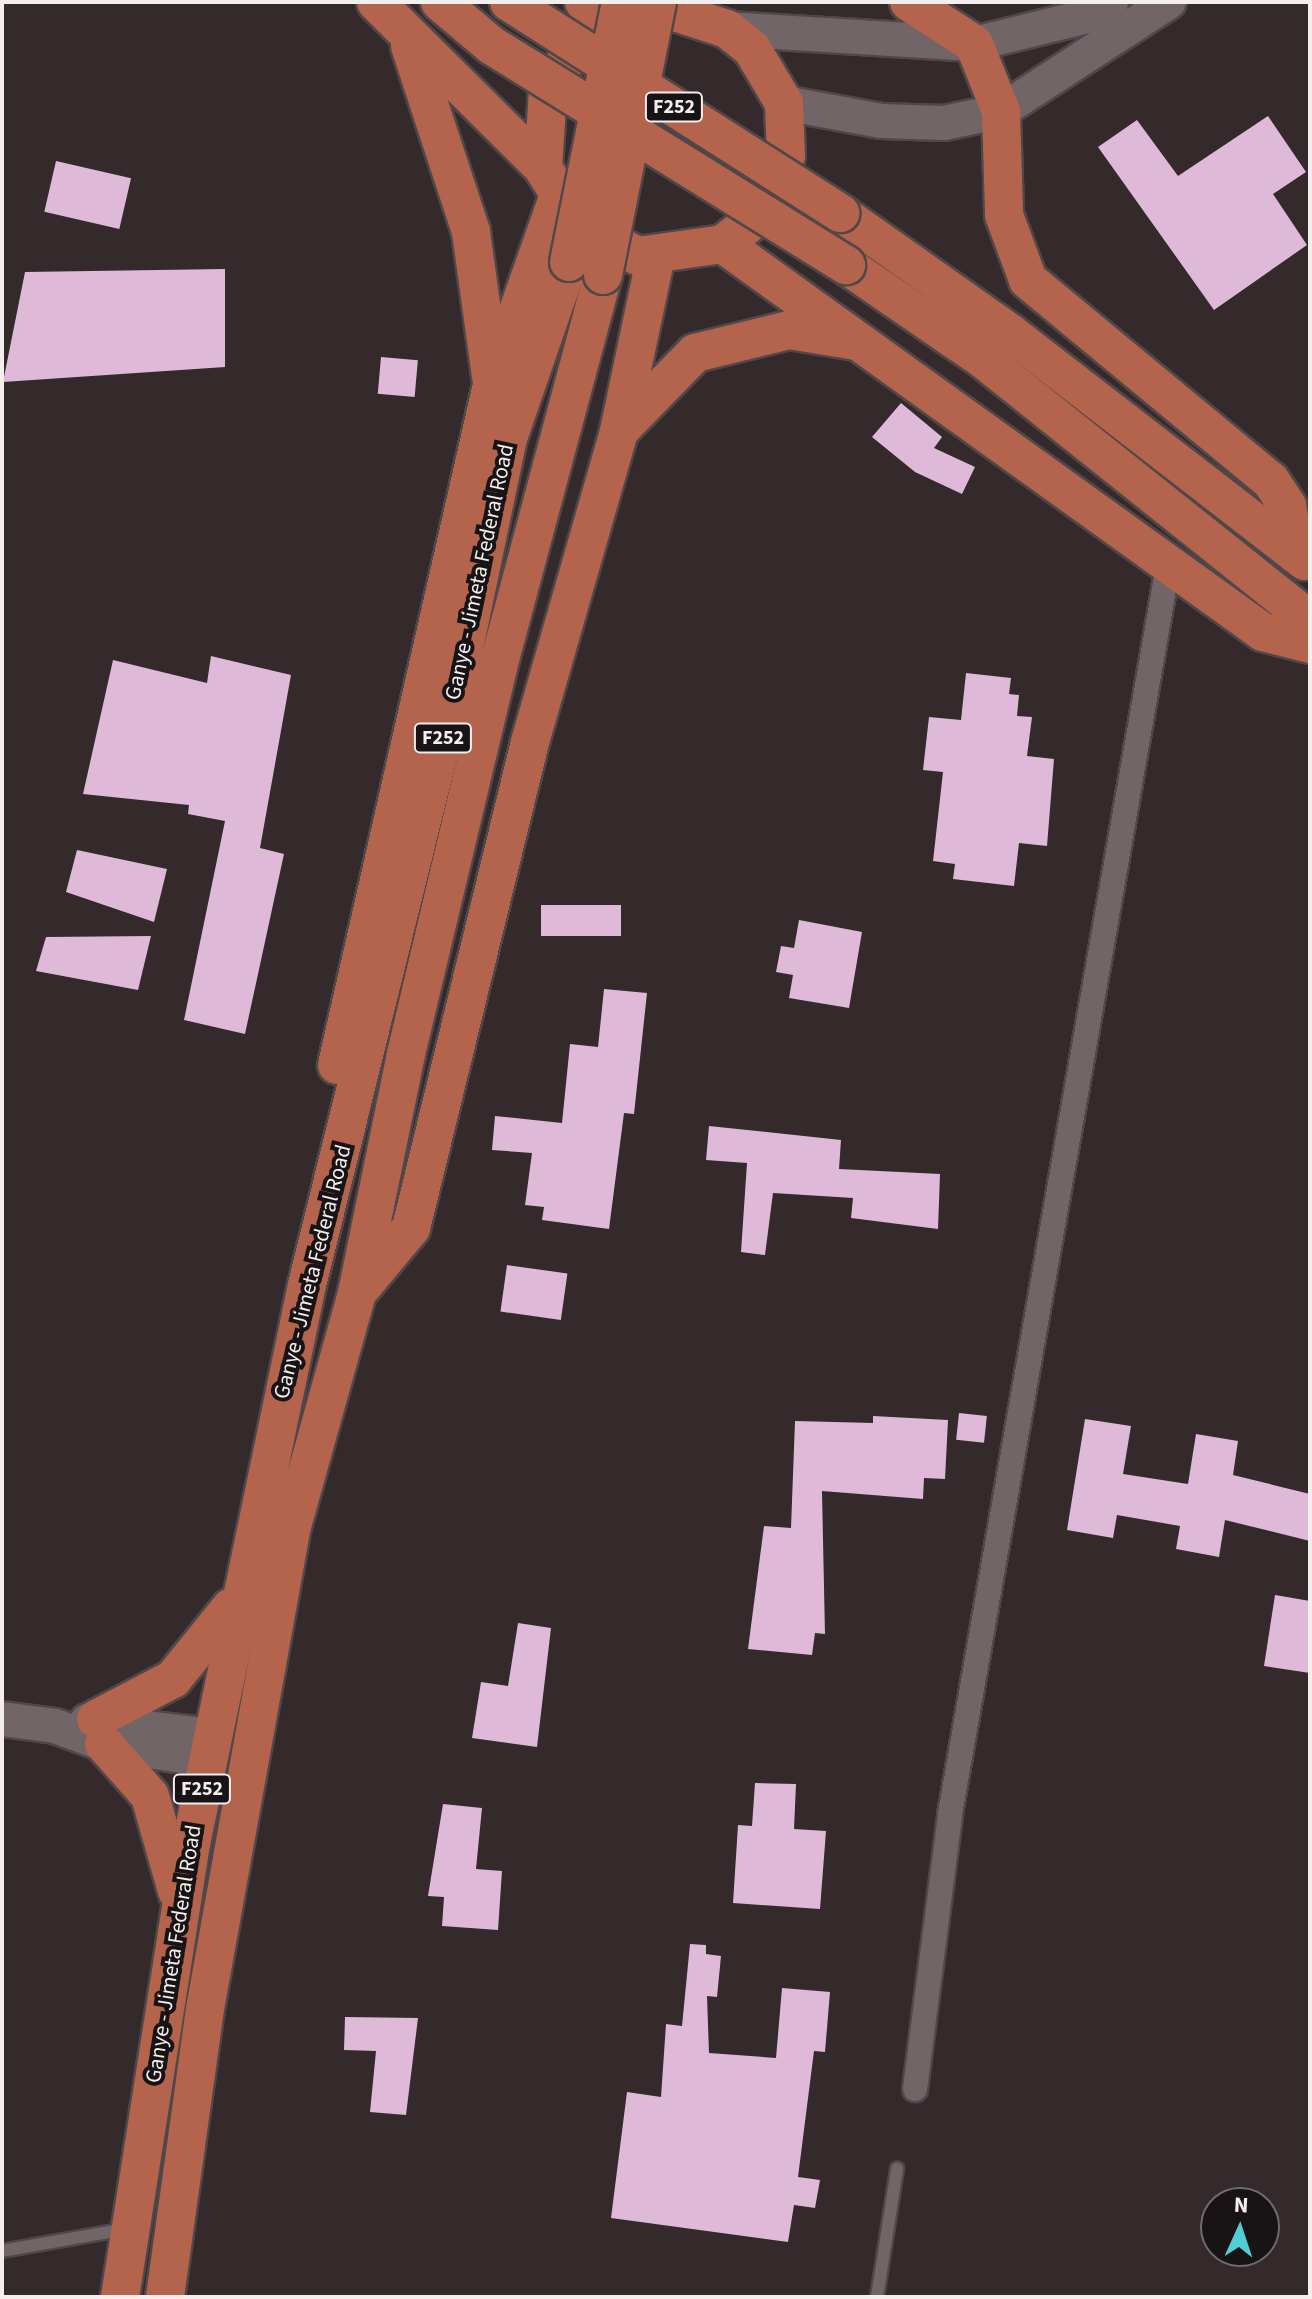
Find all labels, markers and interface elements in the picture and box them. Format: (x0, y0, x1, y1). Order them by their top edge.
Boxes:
road number: F252 (644, 91, 704, 123)
street label: Ganye - Jimeta Federal Road (440, 442, 520, 702)
road number: F252 (413, 722, 473, 754)
street label: Ganye - Jimeta Federal Road (269, 1142, 357, 1402)
road number: F252 (172, 1773, 232, 1805)
street label: Ganye - Jimeta Federal Road (141, 1823, 207, 2085)
north arrow (1200, 2187, 1280, 2267)
text: N (1233, 2189, 1249, 2221)

